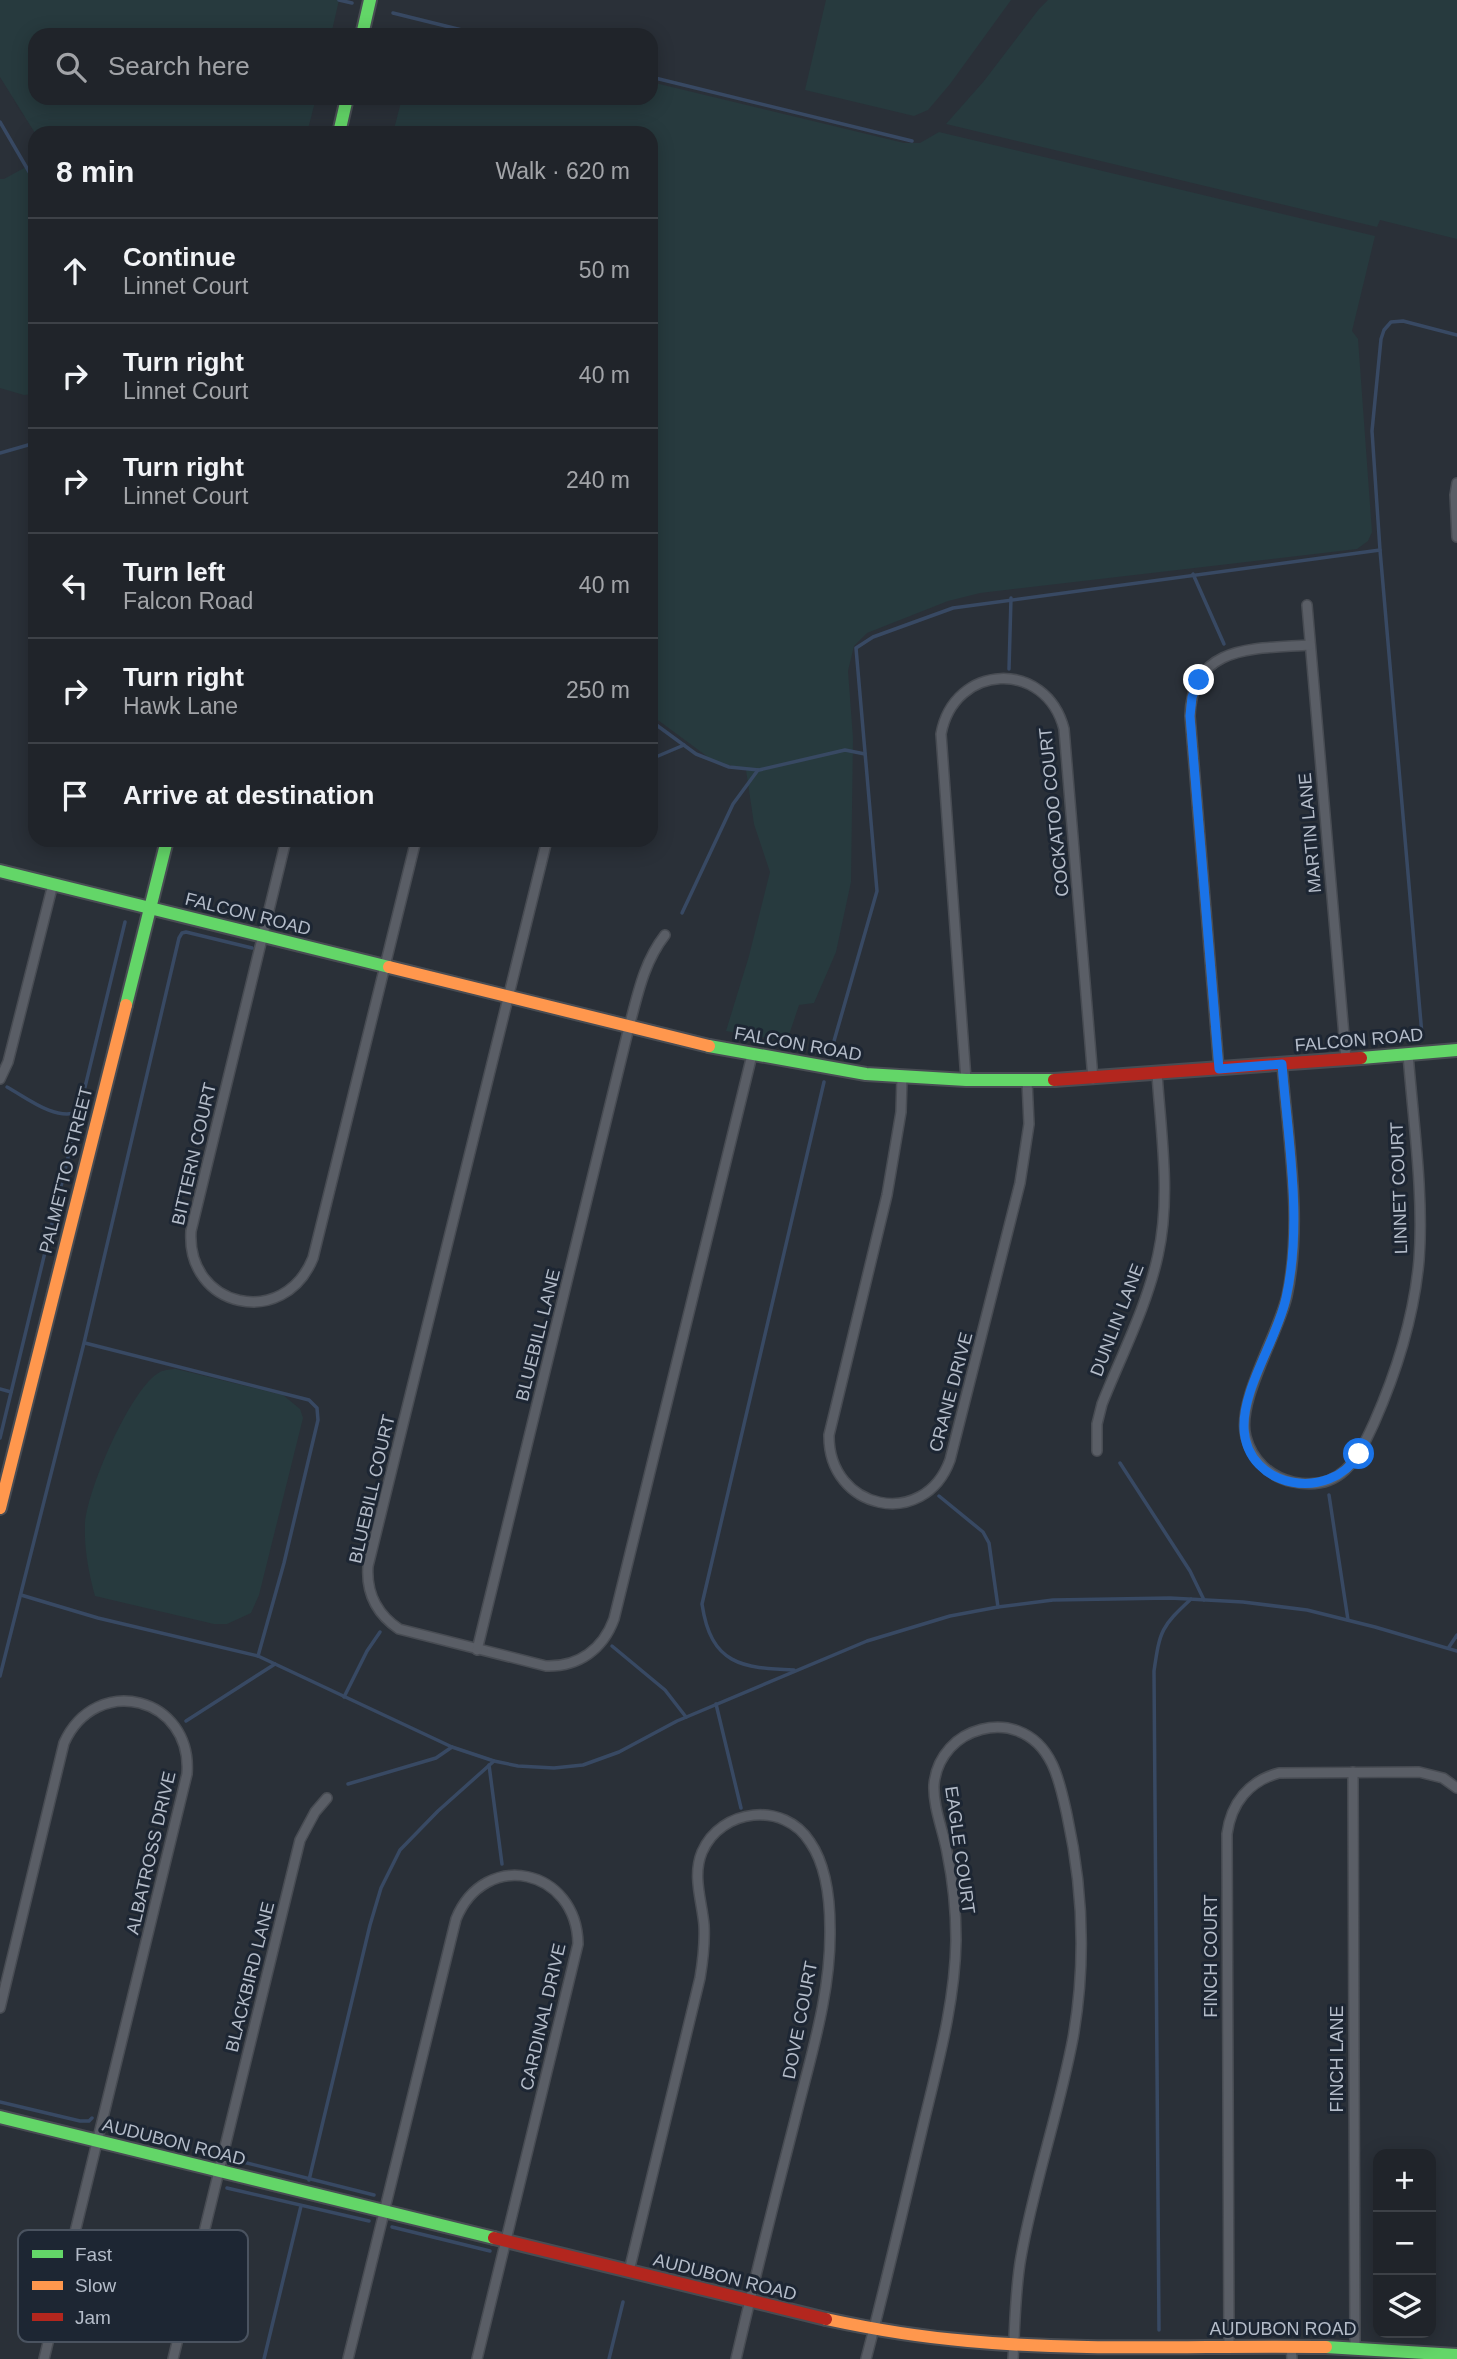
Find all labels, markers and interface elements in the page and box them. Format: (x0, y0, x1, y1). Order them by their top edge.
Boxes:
search box (28, 28, 658, 105)
icon: search (52, 48, 90, 86)
text: Search here (108, 51, 250, 81)
text: 8 min (56, 155, 134, 188)
text: Walk · 620 m (495, 158, 630, 184)
text: Continue (123, 242, 236, 272)
icon: ahead (56, 252, 94, 290)
text: 50 m (579, 257, 630, 283)
text: Linnet Court (123, 273, 248, 299)
text: Turn right (123, 347, 244, 377)
icon: right (56, 357, 94, 395)
text: 40 m (579, 362, 630, 388)
text: Linnet Court (123, 378, 248, 404)
text: Turn right (123, 452, 244, 482)
icon: right (56, 462, 94, 500)
text: 240 m (566, 467, 630, 493)
text: Linnet Court (123, 483, 248, 509)
text: Turn left (123, 557, 225, 587)
icon: left (56, 567, 94, 605)
text: 40 m (579, 572, 630, 598)
text: Falcon Road (123, 588, 253, 614)
text: Turn right (123, 662, 244, 692)
route end (1183, 664, 1214, 695)
icon: right (56, 672, 94, 710)
text: 250 m (566, 677, 630, 703)
text: Hawk Lane (123, 693, 238, 719)
street label: COCKATOO COURT (1035, 726, 1073, 898)
street label: MARTIN LANE (1295, 772, 1325, 894)
icon: arrive (56, 777, 94, 815)
text: Arrive at destination (123, 780, 374, 810)
street label: FALCON ROAD (183, 889, 313, 939)
street label: FALCON ROAD (733, 1023, 863, 1065)
street label: FALCON ROAD (1294, 1024, 1424, 1056)
street label: BITTERN COURT (168, 1081, 220, 1227)
street label: PALMETTO STREET (36, 1084, 96, 1256)
street label: LINNET COURT (1387, 1122, 1411, 1254)
street label: DUNLIN LANE (1086, 1261, 1148, 1379)
street label: BLUEBILL LANE (512, 1267, 564, 1403)
street label: CRANE DRIVE (925, 1330, 977, 1454)
street label: BLUEBILL COURT (345, 1413, 399, 1565)
route start (1343, 1438, 1374, 1469)
street label: ALBATROSS DRIVE (123, 1770, 179, 1936)
street label: EAGLE COURT (941, 1785, 979, 1915)
street label: FINCH COURT (1201, 1894, 1221, 2018)
street label: BLACKBIRD LANE (222, 1900, 278, 2054)
street label: CARDINAL DRIVE (516, 1941, 570, 2093)
street label: DOVE COURT (779, 1959, 821, 2081)
street label: FINCH LANE (1327, 2005, 1347, 2113)
street label: AUDUBON ROAD (100, 2115, 248, 2169)
map controls (1373, 2149, 1436, 2338)
button: + (1373, 2149, 1436, 2212)
button: − (1373, 2212, 1436, 2275)
legend (18, 2230, 248, 2342)
text: Fast (75, 2244, 113, 2265)
street label: AUDUBON ROAD (651, 2250, 799, 2304)
text: Slow (75, 2275, 116, 2296)
button: layers (1373, 2275, 1436, 2338)
text: Jam (75, 2307, 111, 2328)
street label: AUDUBON ROAD (1209, 2319, 1357, 2339)

